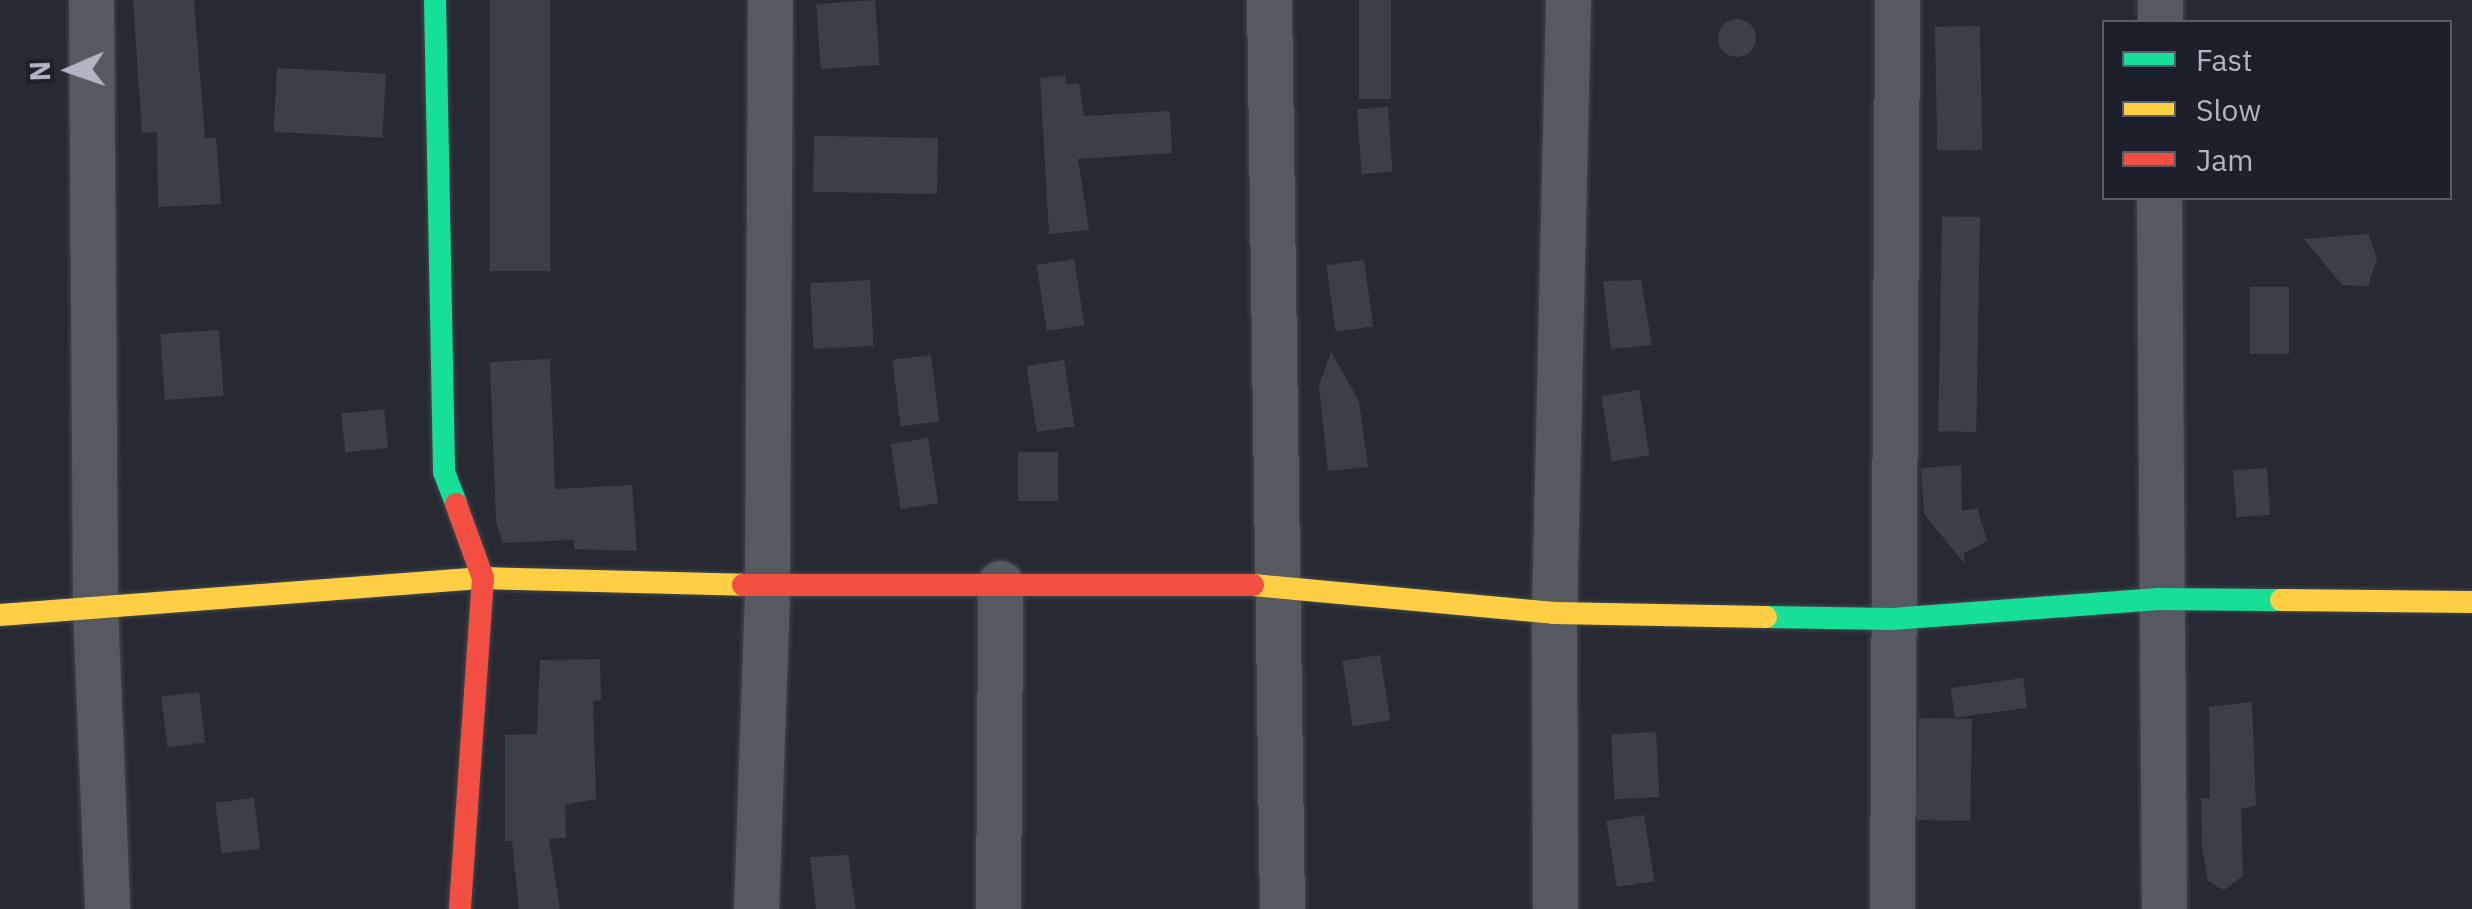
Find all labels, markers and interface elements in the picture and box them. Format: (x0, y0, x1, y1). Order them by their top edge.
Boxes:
north arrow (20, 20, 120, 120)
legend (2102, 20, 2452, 200)
text: Fast (2196, 40, 2253, 79)
text: N (21, 60, 58, 82)
text: Slow (2196, 90, 2261, 129)
text: Jam (2196, 140, 2254, 179)

